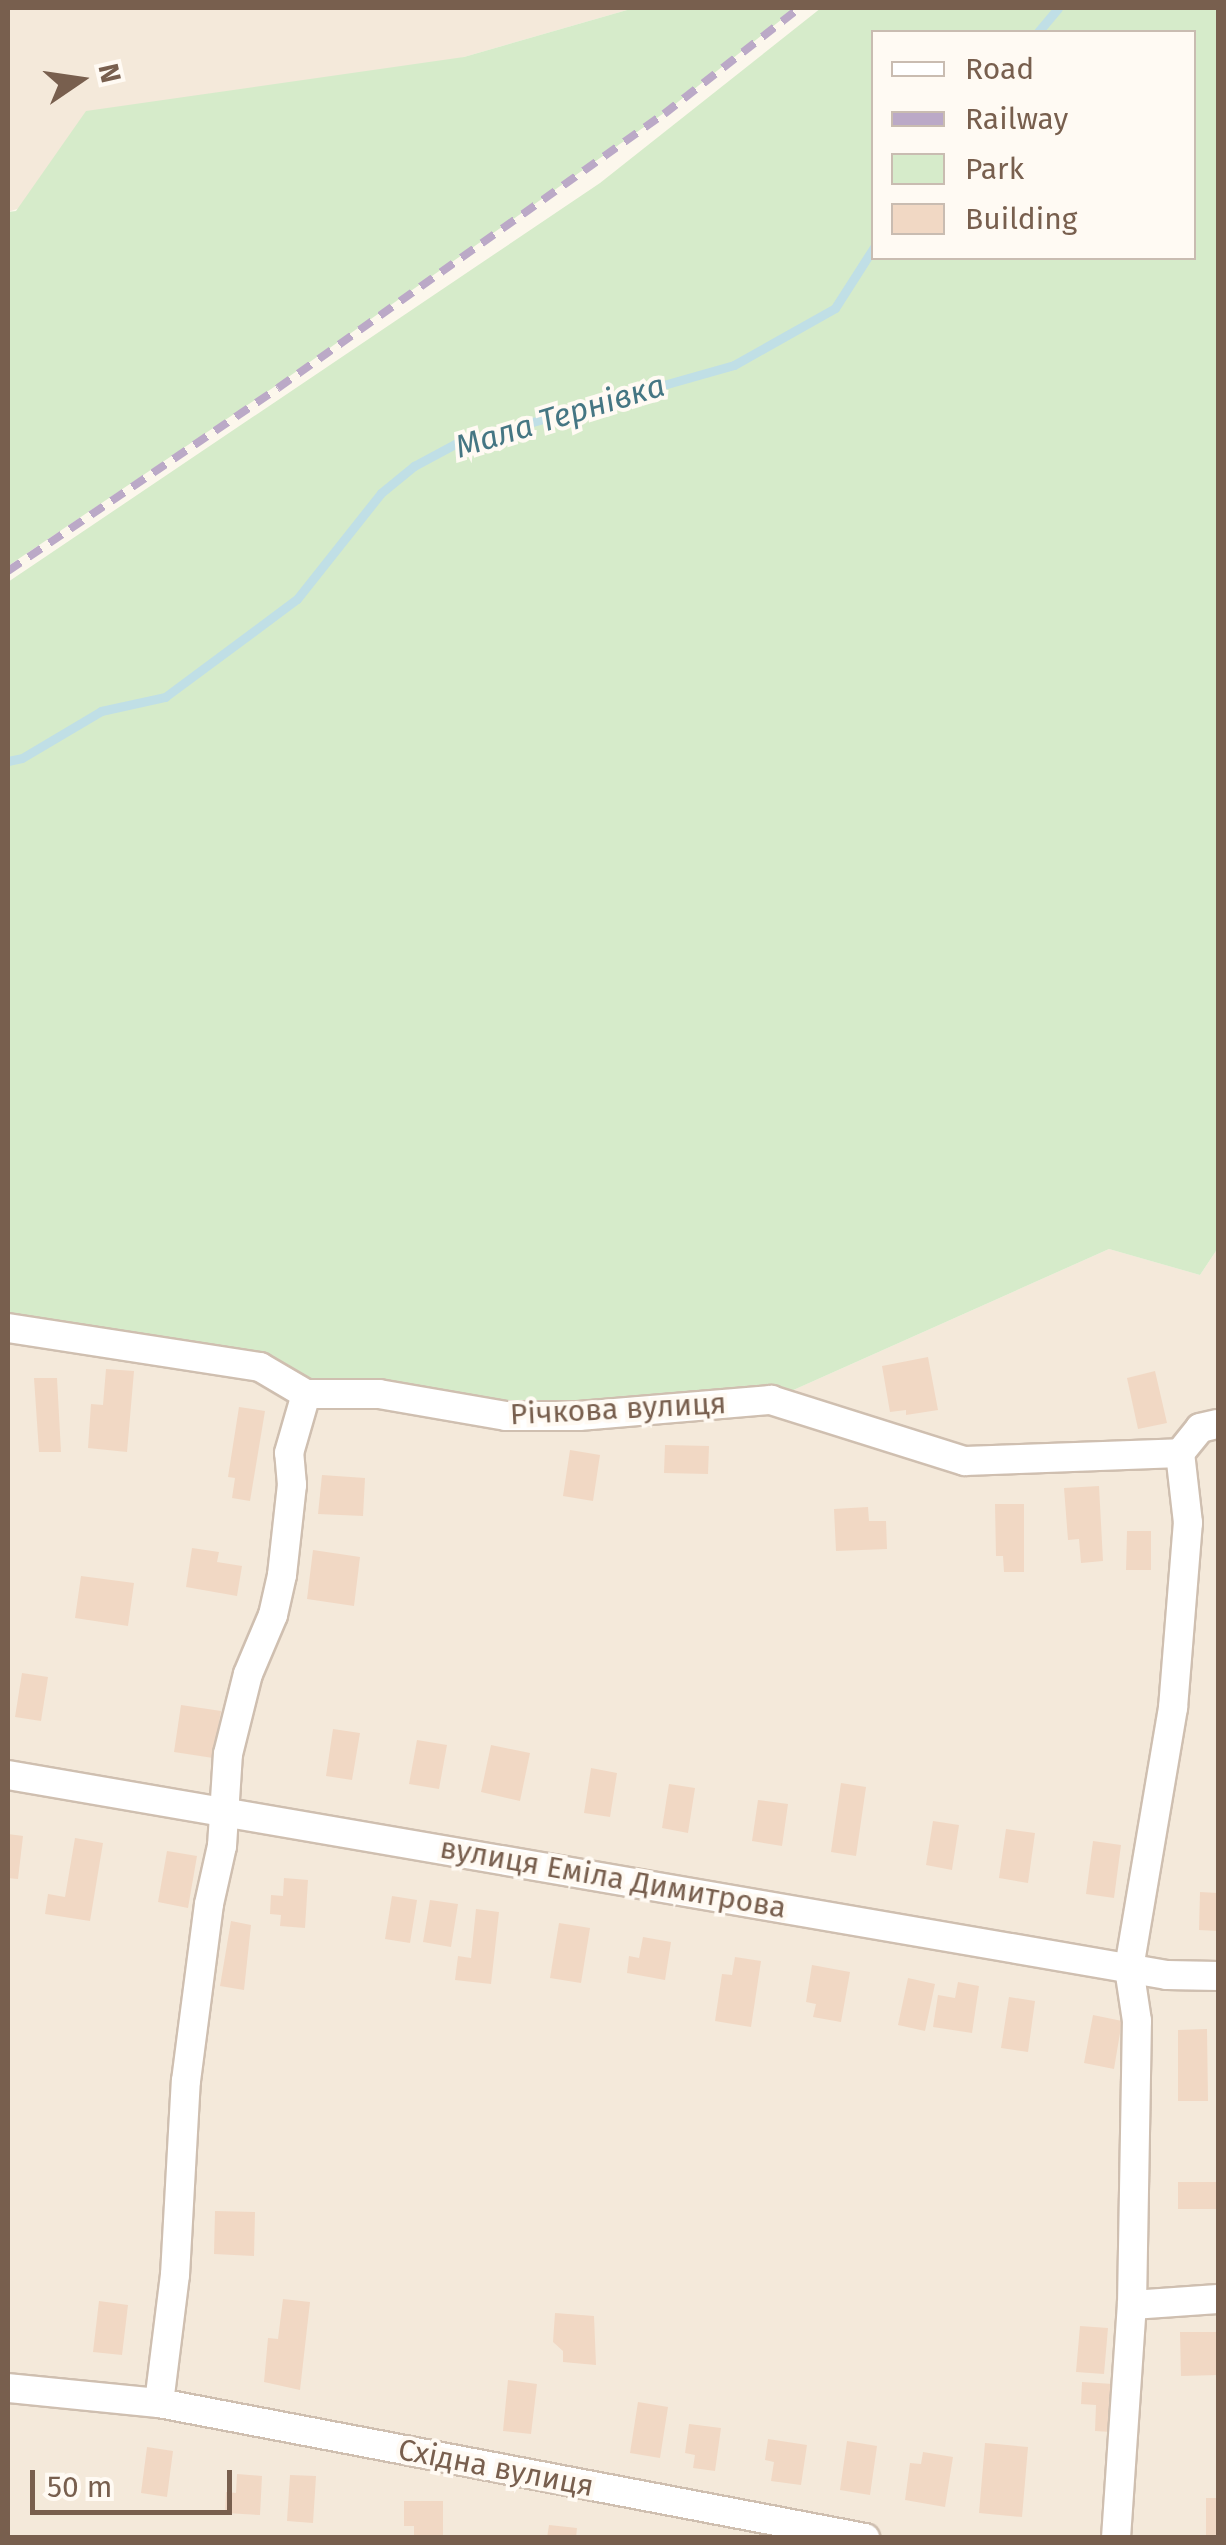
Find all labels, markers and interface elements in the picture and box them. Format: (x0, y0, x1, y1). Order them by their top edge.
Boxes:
north arrow (30, 30, 130, 130)
legend (871, 30, 1196, 260)
text: Road (965, 51, 1034, 87)
text: N (92, 60, 128, 86)
text: Railway (965, 101, 1068, 137)
text: Park (965, 151, 1024, 187)
text: Building (965, 201, 1077, 237)
water label: Мала Тернівка (451, 366, 669, 466)
street label: Річкова вулиця (509, 1385, 727, 1433)
street label: вулиця Еміла Димитрова (437, 1830, 789, 1926)
street label: Східна вулиця (395, 2431, 597, 2505)
scale bar (35, 2450, 238, 2512)
text: 50 m (47, 2469, 112, 2505)

